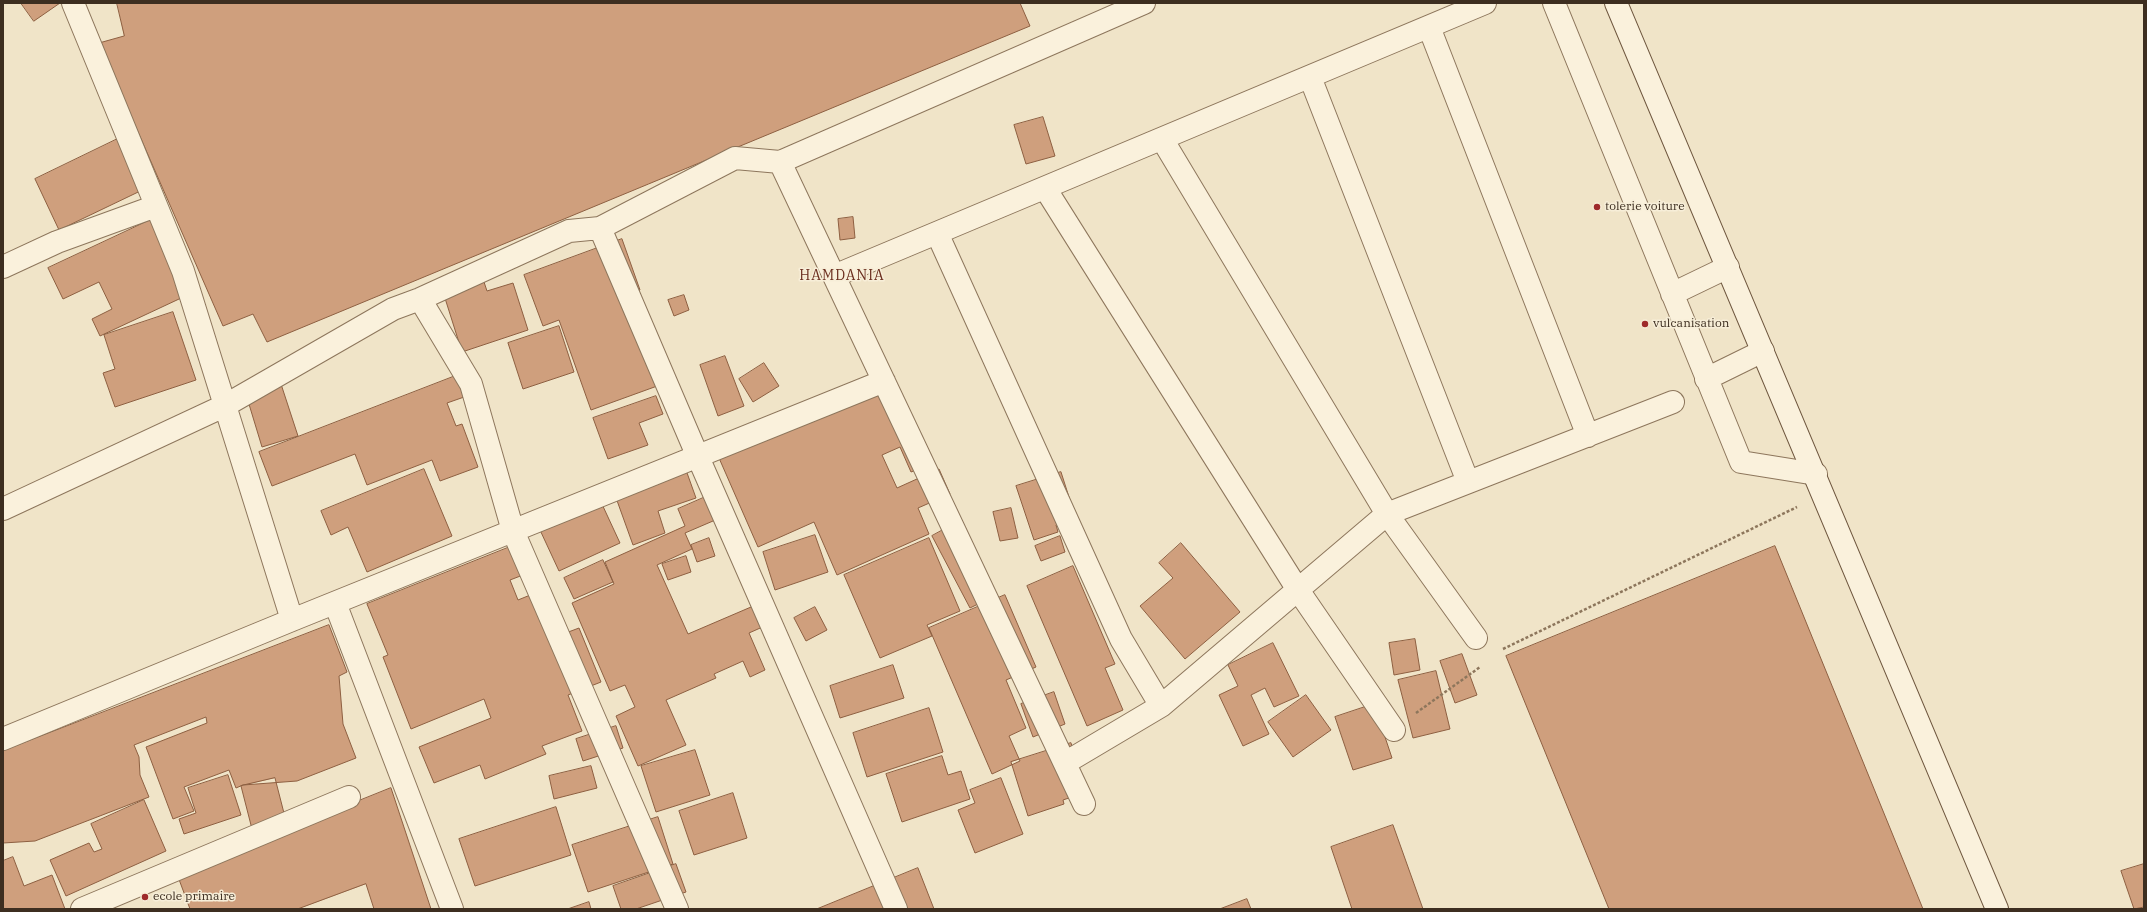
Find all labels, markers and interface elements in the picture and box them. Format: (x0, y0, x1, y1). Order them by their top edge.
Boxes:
place label: tolerie voiture (1605, 200, 1685, 214)
marker: tolerie voiture (1592, 202, 1602, 212)
district label: HAMDANIA (799, 268, 885, 284)
place label: vulcanisation (1653, 317, 1729, 331)
marker: vulcanisation (1640, 319, 1650, 329)
place label: ecole primaire (153, 890, 235, 904)
marker: ecole primaire (140, 892, 150, 902)

